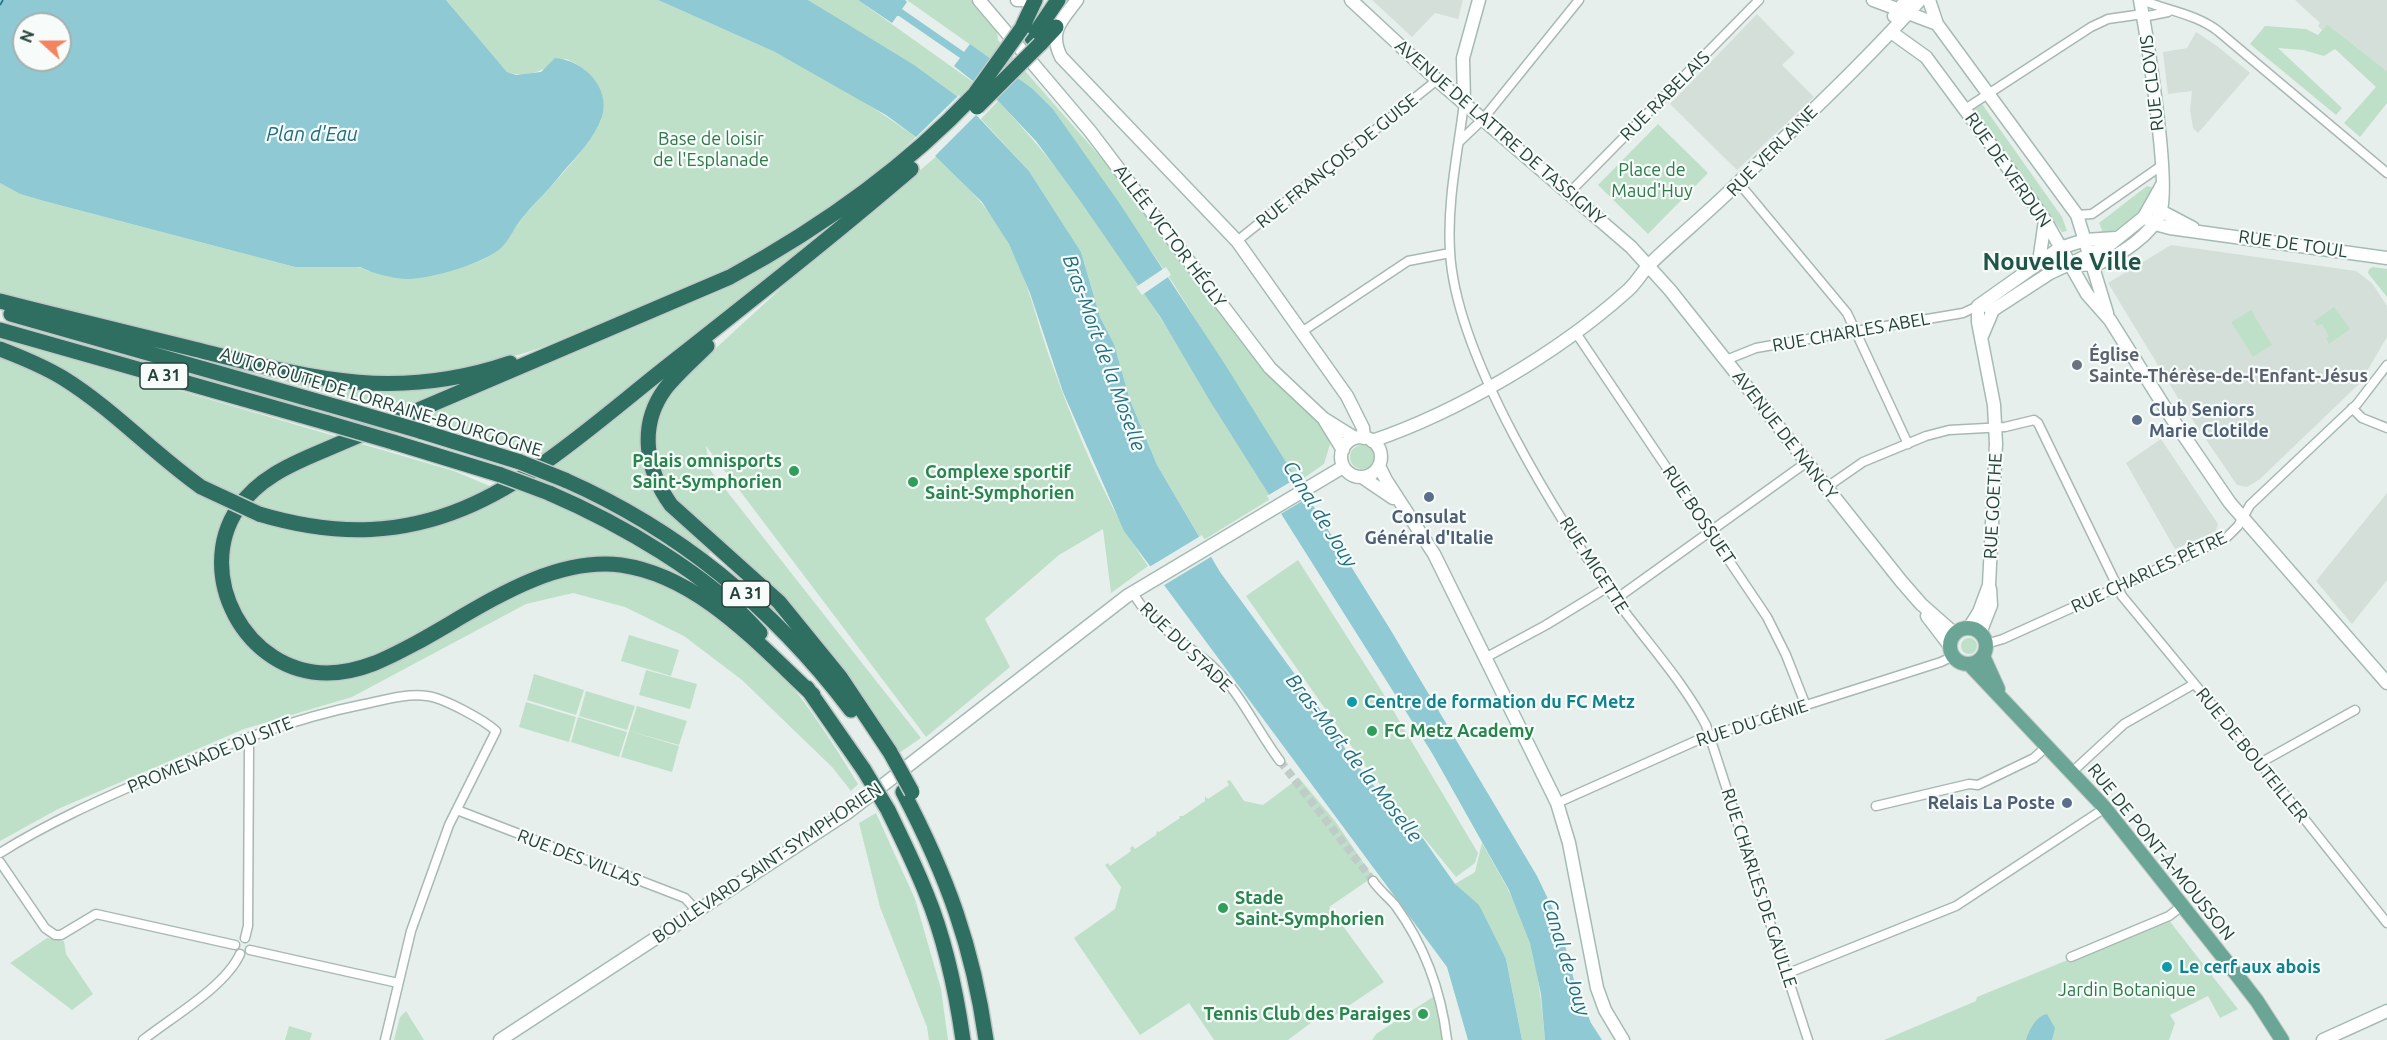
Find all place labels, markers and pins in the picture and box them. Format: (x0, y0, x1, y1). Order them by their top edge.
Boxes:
place label: Église Sainte-Thérèse-de-l'Enfant-Jésus (2089, 344, 2368, 386)
marker: Église Sainte-Thérèse-de-l'Enfant-Jésus (2070, 358, 2084, 372)
place label: Club Seniors Marie Clotilde (2149, 399, 2269, 442)
marker: Club Seniors Marie Clotilde (2130, 413, 2144, 427)
place label: Palais omnisports Saint-Symphorien (632, 450, 782, 492)
place label: Complexe sportif Saint-Symphorien (925, 461, 1075, 504)
marker: Palais omnisports Saint-Symphorien (787, 464, 801, 478)
marker: Complexe sportif Saint-Symphorien (906, 475, 920, 489)
marker: Consulat Général d'Italie (1422, 490, 1436, 504)
place label: Consulat Général d'Italie (1364, 506, 1494, 548)
place label: Centre de formation du FC Metz (1364, 691, 1635, 713)
marker: Centre de formation du FC Metz (1345, 695, 1359, 709)
place label: FC Metz Academy (1384, 720, 1534, 742)
marker: FC Metz Academy (1365, 724, 1379, 738)
place label: Relais La Poste (1928, 792, 2055, 814)
marker: Relais La Poste (2060, 796, 2074, 810)
place label: Stade Saint-Symphorien (1235, 887, 1385, 930)
marker: Stade Saint-Symphorien (1216, 901, 1230, 915)
place label: Le cerf aux abois (2179, 956, 2321, 978)
marker: Le cerf aux abois (2160, 960, 2174, 974)
place label: Tennis Club des Paraiges (1203, 1003, 1411, 1025)
marker: Tennis Club des Paraiges (1416, 1007, 1430, 1021)

